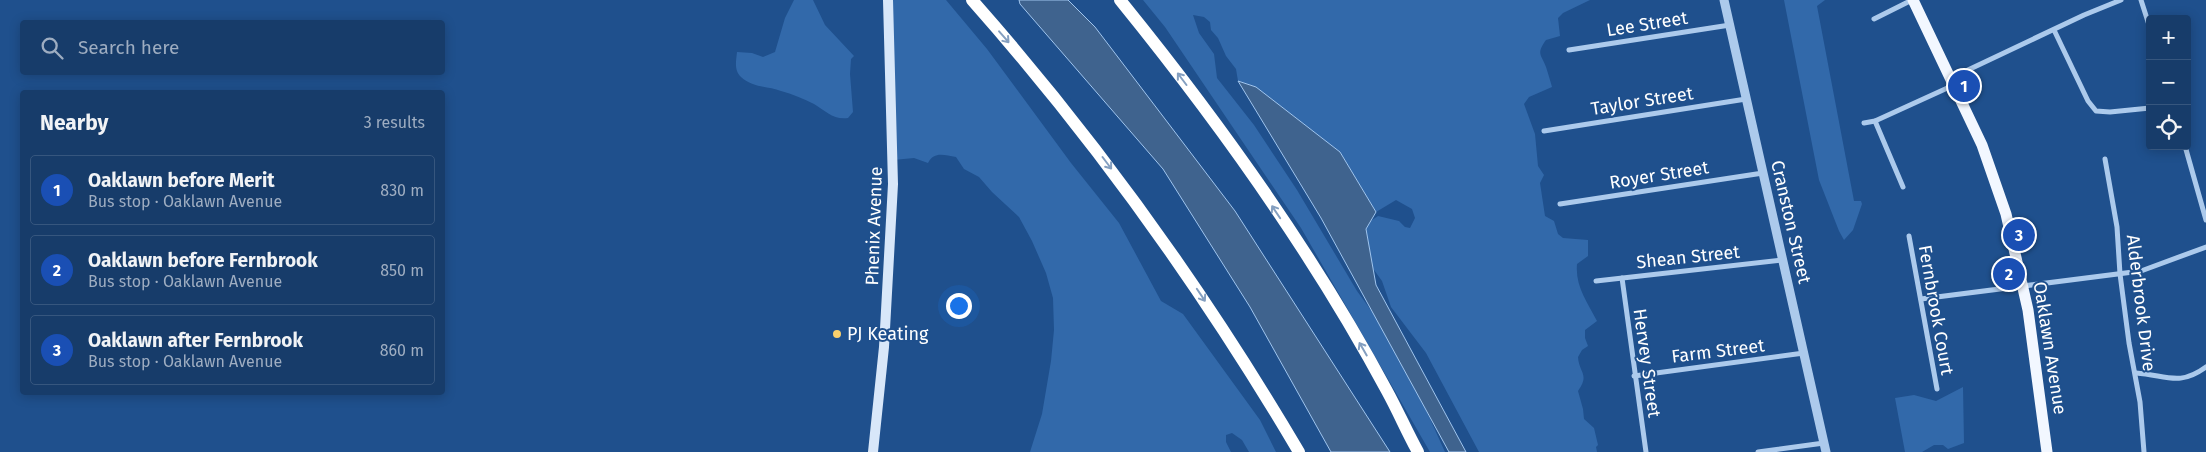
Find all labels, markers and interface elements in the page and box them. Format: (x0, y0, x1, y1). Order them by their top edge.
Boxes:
street label: Lee Street (1605, 7, 1690, 41)
map controls (2146, 15, 2191, 150)
button: + (2146, 15, 2191, 60)
search box (20, 20, 445, 75)
one-way arrow (999, 30, 1010, 43)
icon: search (38, 34, 66, 62)
text: Search here (78, 36, 179, 59)
button: − (2146, 60, 2191, 105)
pin: 1 (1948, 67, 1980, 105)
one-way arrow (1177, 73, 1188, 86)
street label: Taylor Street (1589, 82, 1695, 120)
button: locate (2146, 105, 2191, 150)
text: Nearby (40, 110, 108, 136)
text: 3 results (364, 113, 425, 132)
one-way arrow (1101, 156, 1112, 169)
street label: Royer Street (1608, 156, 1711, 194)
street label: Cranston Street (1766, 158, 1816, 286)
street label: Phenix Avenue (861, 166, 887, 286)
text: Oaklawn before Merit (88, 169, 275, 192)
text: 1 (53, 181, 61, 200)
text: 830 m (380, 181, 424, 200)
text: Bus stop · Oaklawn Avenue (88, 192, 282, 211)
one-way arrow (1271, 205, 1281, 219)
pin: 3 (2003, 216, 2035, 254)
street label: Alderbrook Drive (2122, 233, 2160, 373)
street label: Shean Street (1635, 241, 1741, 273)
street label: Fernbrook Court (1914, 243, 1958, 377)
text: Oaklawn before Fernbrook (88, 249, 318, 272)
pin: 2 (1993, 255, 2025, 293)
text: 2 (53, 261, 61, 280)
text: 850 m (380, 261, 424, 280)
text: Bus stop · Oaklawn Avenue (88, 272, 282, 291)
street label: Oaklawn Avenue (2029, 280, 2071, 416)
one-way arrow (1196, 288, 1206, 302)
your location (946, 293, 972, 319)
street label: Hervey Street (1628, 307, 1666, 419)
place label: PJ Keating (847, 323, 929, 345)
marker: PJ Keating (831, 328, 843, 340)
text: Oaklawn after Fernbrook (88, 329, 303, 352)
street label: Farm Street (1670, 334, 1766, 368)
text: 3 (53, 341, 61, 360)
text: 860 m (380, 341, 424, 360)
one-way arrow (1357, 343, 1367, 357)
text: Bus stop · Oaklawn Avenue (88, 352, 282, 371)

